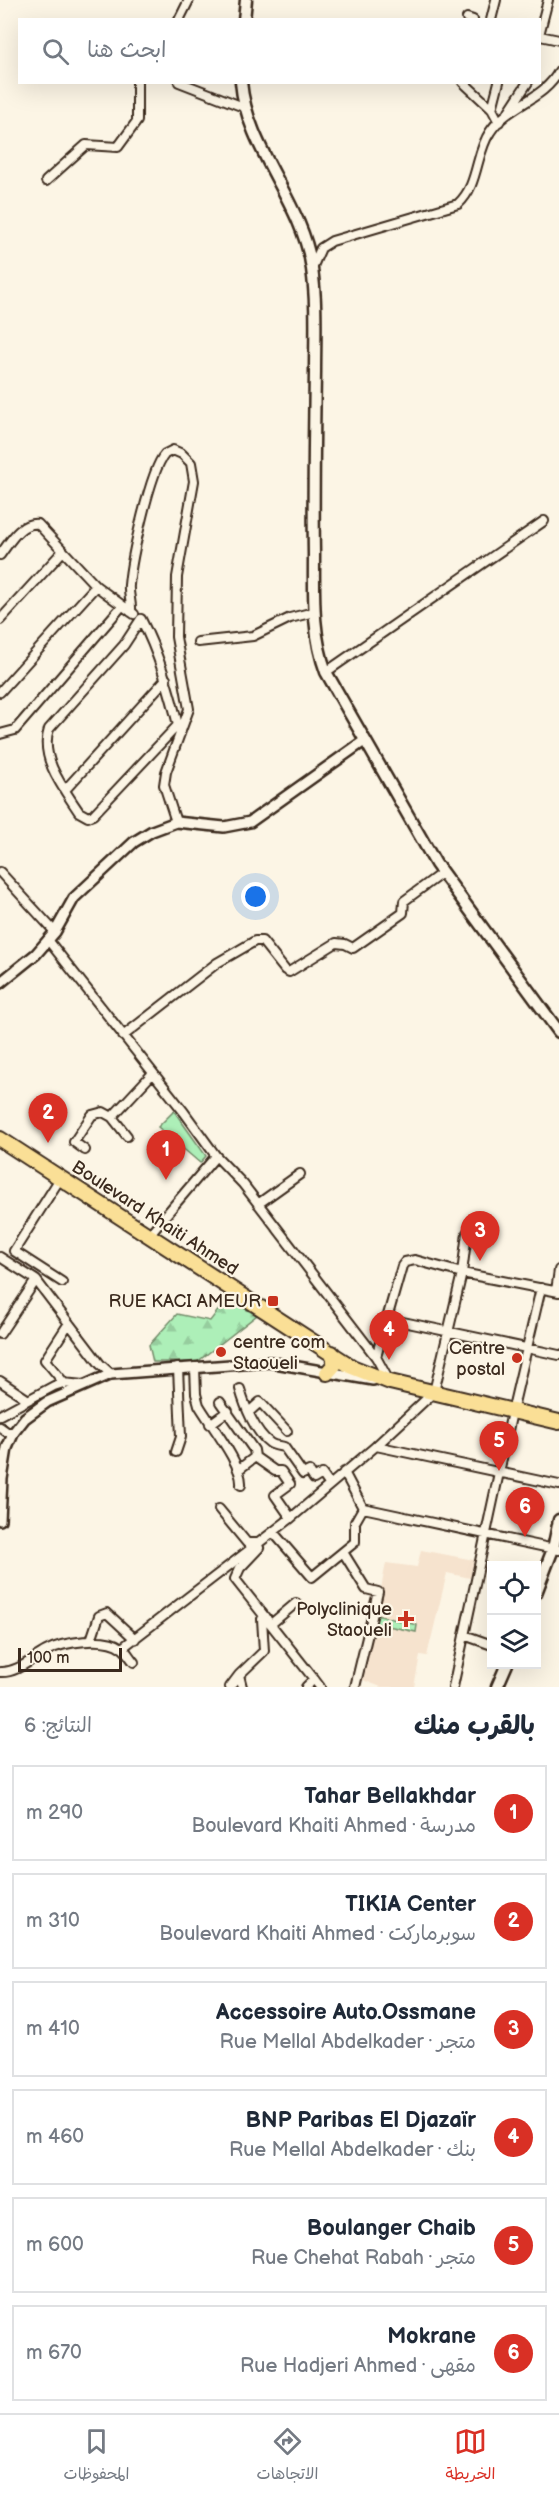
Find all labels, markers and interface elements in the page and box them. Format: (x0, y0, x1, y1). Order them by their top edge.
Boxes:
search box (18, 18, 541, 84)
icon: search (39, 35, 72, 68)
text: ابحث هنا (87, 37, 167, 64)
your location (241, 882, 270, 911)
pin: 2 (28, 1094, 68, 1143)
pin: 1 (146, 1130, 186, 1180)
street label: Boulevard Khaiti Ahmed (68, 1156, 242, 1280)
pin: 3 (460, 1212, 500, 1261)
place label: RUE KACI AMEUR (109, 1291, 261, 1312)
marker: RUE KACI AMEUR (266, 1294, 280, 1308)
pin: 4 (370, 1310, 408, 1360)
place label: centre com Staoueli (233, 1332, 325, 1374)
place label: Centre postal (449, 1338, 505, 1380)
marker: centre com Staoueli (214, 1345, 228, 1359)
marker: Centre postal (510, 1351, 524, 1365)
pin: 5 (480, 1422, 518, 1471)
pin: 6 (506, 1488, 544, 1537)
map controls (487, 1561, 541, 1669)
button: locate (487, 1561, 541, 1615)
place label: Polyclinique Staoueli (296, 1599, 392, 1641)
marker: Polyclinique Staoueli (397, 1610, 415, 1628)
button: layers (487, 1615, 541, 1669)
scale bar (18, 1645, 122, 1672)
text: 100 m (27, 1649, 70, 1668)
text: بالقرب منك (414, 1711, 535, 1742)
text: النتائج: 6 (24, 1714, 92, 1738)
text: Tahar Bellakhdar (304, 1783, 476, 1810)
text: 290 m (26, 1801, 83, 1825)
text: 1 (509, 1801, 518, 1825)
text: مدرسة · Boulevard Khaiti Ahmed (191, 1814, 476, 1838)
text: TIKIA Center (345, 1891, 476, 1918)
text: 310 m (26, 1909, 80, 1933)
text: 2 (508, 1909, 520, 1933)
text: سوبرماركت · Boulevard Khaiti Ahmed (159, 1922, 476, 1946)
text: Accessoire Auto.Ossmane (216, 1999, 476, 2026)
text: 410 m (26, 2017, 80, 2041)
text: 3 (508, 2017, 519, 2041)
text: متجر · Rue Mellal Abdelkader (220, 2030, 476, 2054)
text: BNP Paribas El Djazaïr (246, 2107, 476, 2134)
text: 460 m (26, 2125, 84, 2149)
text: 4 (508, 2125, 519, 2149)
text: بنك · Rue Mellal Abdelkader (229, 2138, 476, 2162)
text: Boulanger Chaib (307, 2215, 476, 2242)
text: 600 m (26, 2233, 84, 2257)
text: 5 (508, 2233, 519, 2257)
text: متجر · Rue Chehat Rabah (251, 2246, 476, 2270)
text: Mokrane (387, 2323, 476, 2350)
text: 670 m (26, 2341, 82, 2365)
text: 6 (507, 2341, 520, 2365)
text: مقهى · Rue Hadjeri Ahmed (240, 2354, 476, 2378)
tab: المحفوظات (64, 2425, 129, 2488)
tab: الاتجاهات (257, 2425, 318, 2488)
tab: الخريطة (446, 2425, 495, 2488)

